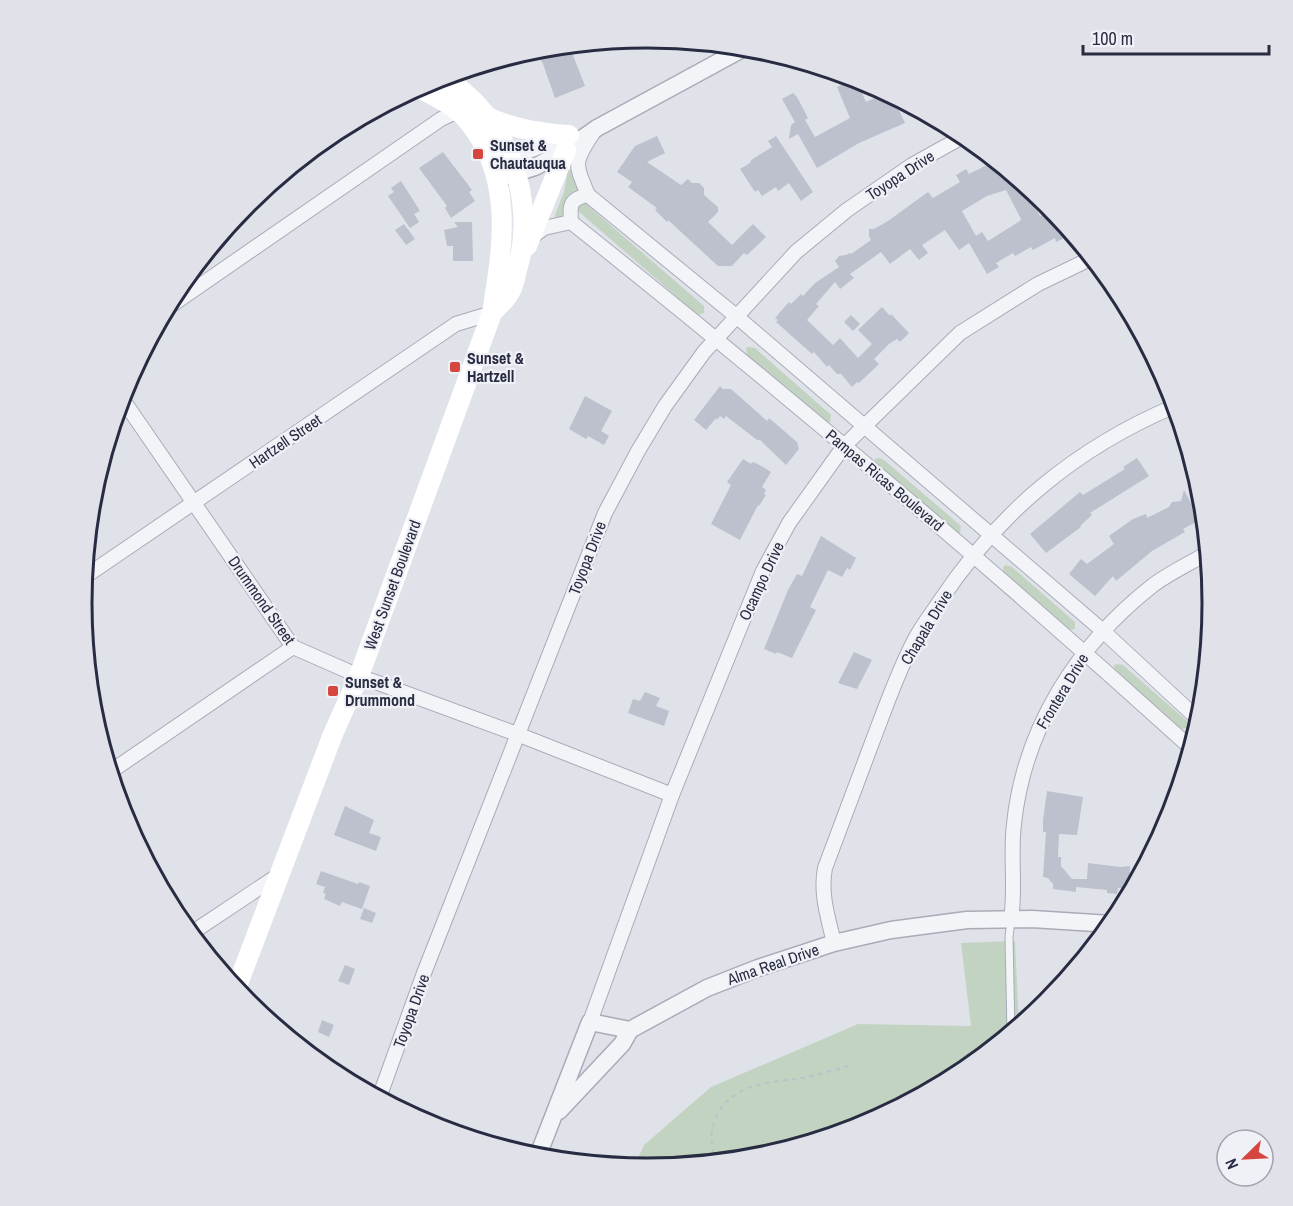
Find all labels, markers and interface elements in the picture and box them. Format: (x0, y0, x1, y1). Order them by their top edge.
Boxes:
scale bar (1083, 18, 1269, 56)
text: 100 m (1092, 26, 1133, 51)
place label: Sunset & Chautauqua (490, 134, 567, 174)
street label: Toyopa Drive (862, 145, 938, 205)
marker: Sunset & Chautauqua (471, 147, 485, 161)
place label: Sunset & Hartzell (467, 347, 524, 387)
marker: Sunset & Hartzell (448, 360, 462, 374)
street label: Hartzell Street (244, 408, 326, 473)
street label: Pampas Ricas Boulevard (821, 424, 949, 536)
street label: West Sunset Boulevard (358, 517, 426, 653)
street label: Toyopa Drive (563, 518, 611, 598)
street label: Ocampo Drive (733, 538, 789, 624)
street label: Drummond Street (223, 551, 301, 649)
street label: Chapala Drive (895, 585, 957, 669)
street label: Frontera Drive (1031, 649, 1093, 733)
place label: Sunset & Drummond (345, 671, 415, 711)
marker: Sunset & Drummond (326, 684, 340, 698)
street label: Alma Real Drive (723, 938, 822, 990)
street label: Toyopa Drive (387, 971, 435, 1051)
north arrow (1215, 1128, 1275, 1188)
text: N (1219, 1155, 1243, 1173)

